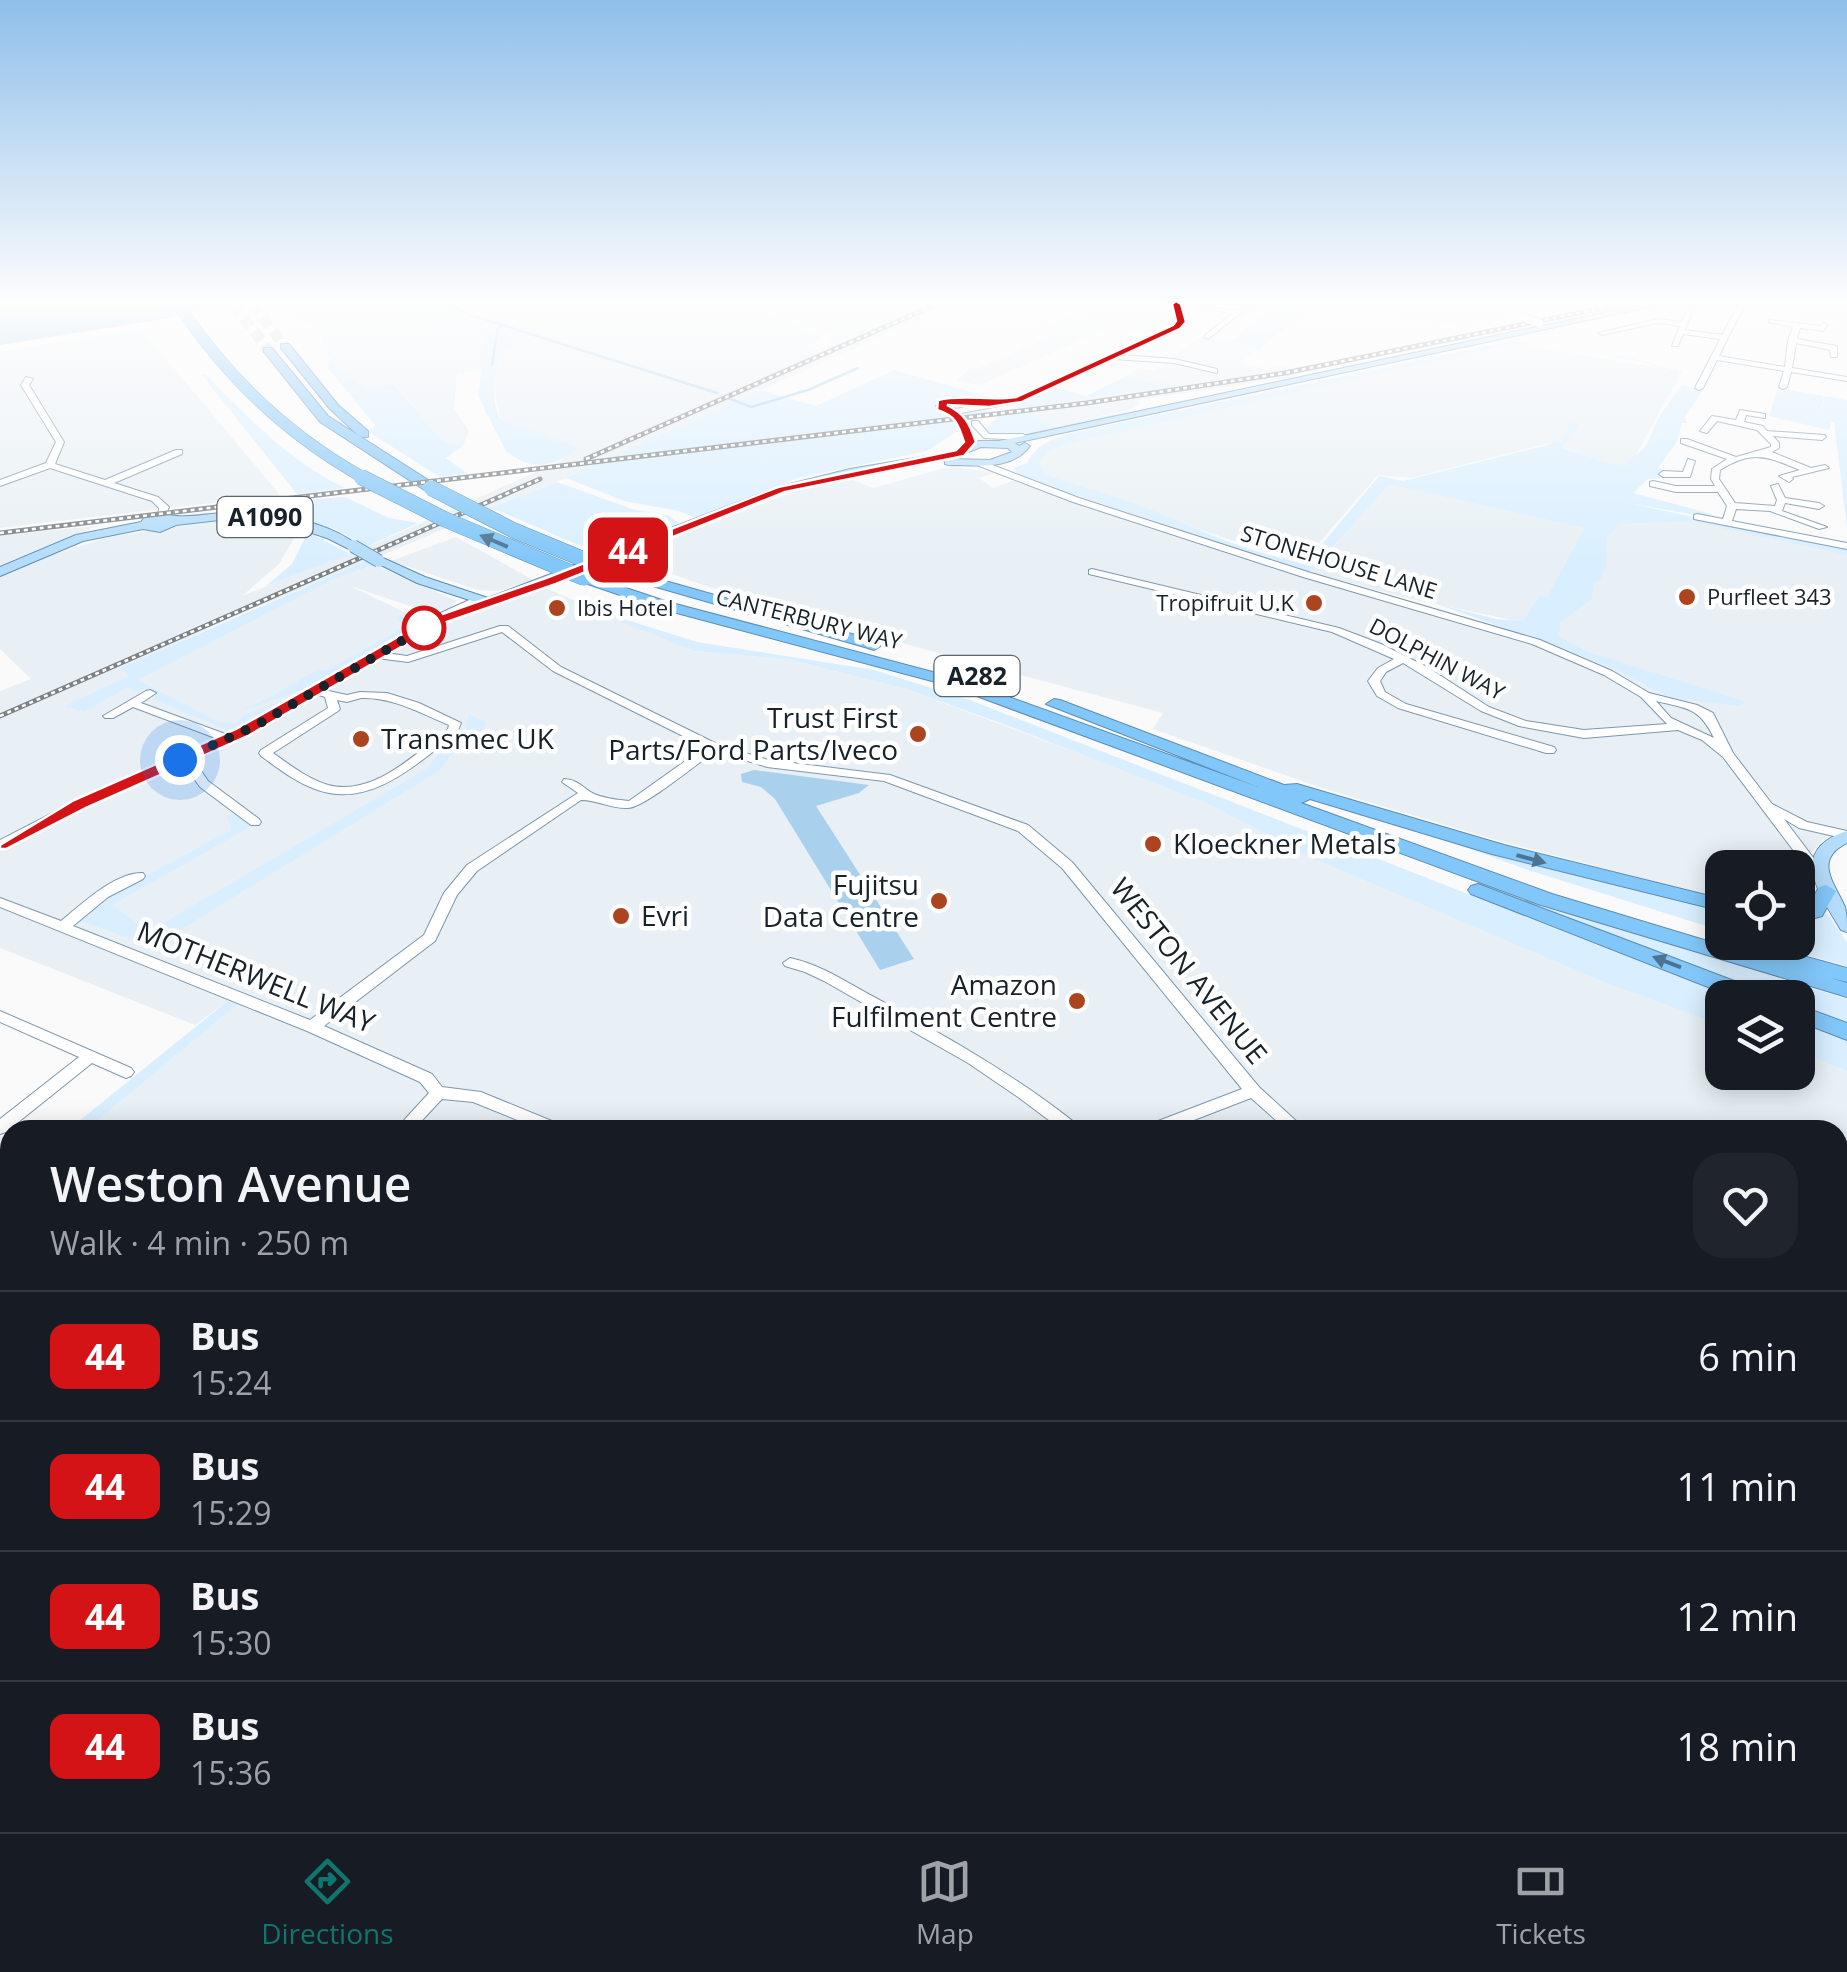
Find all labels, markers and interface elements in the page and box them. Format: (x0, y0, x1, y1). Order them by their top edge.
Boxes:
road number: A1090 (218, 497, 312, 537)
street label: STONEHOUSE LANE (1238, 517, 1441, 605)
line badge: 44 (583, 518, 673, 582)
text: 44 (608, 527, 648, 574)
one-way arrow (479, 533, 509, 549)
street label: CANTERBURY WAY (713, 580, 906, 656)
place label: Purfleet 343 (1707, 581, 1832, 611)
marker: Purfleet 343 (1676, 586, 1698, 608)
place label: Tropifruit U.K (1156, 587, 1295, 617)
place label: Ibis Hotel (577, 592, 674, 622)
marker: Tropifruit U.K (1303, 592, 1325, 614)
marker: Ibis Hotel (546, 597, 568, 619)
unlabelled marker (403, 607, 445, 649)
street label: DOLPHIN WAY (1365, 610, 1511, 707)
road number: A282 (934, 656, 1020, 696)
place label: Trust First Parts/Ford Parts/Iveco (608, 698, 898, 768)
place label: Transmec UK (381, 719, 555, 757)
marker: Trust First Parts/Ford Parts/Iveco (907, 723, 929, 745)
marker: Transmec UK (350, 728, 372, 750)
your location (155, 735, 205, 785)
place label: Kloeckner Metals (1173, 824, 1396, 862)
marker: Kloeckner Metals (1142, 833, 1164, 855)
map controls (1705, 850, 1815, 1090)
button: locate (1705, 850, 1815, 960)
one-way arrow (1516, 851, 1547, 867)
place label: Fujitsu Data Centre (763, 865, 919, 935)
street label: WESTON AVENUE (1103, 869, 1277, 1071)
marker: Fujitsu Data Centre (928, 890, 950, 912)
place label: Evri (641, 896, 689, 934)
marker: Evri (610, 905, 632, 927)
street label: MOTHERWELL WAY (132, 911, 381, 1041)
one-way arrow (1652, 954, 1682, 970)
place label: Amazon Fulfilment Centre (831, 965, 1057, 1035)
button: layers (1705, 980, 1815, 1090)
marker: Amazon Fulfilment Centre (1066, 990, 1088, 1012)
text: Weston Avenue (50, 1151, 411, 1216)
button: heart (1693, 1153, 1798, 1258)
text: Walk · 4 min · 250 m (50, 1221, 349, 1264)
text: Bus (190, 1309, 259, 1361)
text: 6 min (1698, 1330, 1798, 1382)
text: 44 (85, 1333, 125, 1380)
text: 15:24 (190, 1361, 272, 1404)
text: Bus (190, 1439, 259, 1491)
text: 11 min (1677, 1460, 1798, 1512)
text: 44 (85, 1463, 125, 1510)
text: 15:29 (190, 1491, 272, 1534)
text: Bus (190, 1569, 259, 1621)
text: 12 min (1677, 1590, 1798, 1642)
text: 44 (85, 1593, 125, 1640)
text: 15:30 (190, 1621, 272, 1664)
text: Bus (190, 1699, 259, 1751)
text: 18 min (1677, 1720, 1798, 1772)
text: 44 (85, 1723, 125, 1770)
text: 15:36 (190, 1751, 272, 1794)
tab: Directions (261, 1854, 394, 1952)
tab: Map (916, 1854, 974, 1952)
tab: Tickets (1496, 1854, 1586, 1952)

